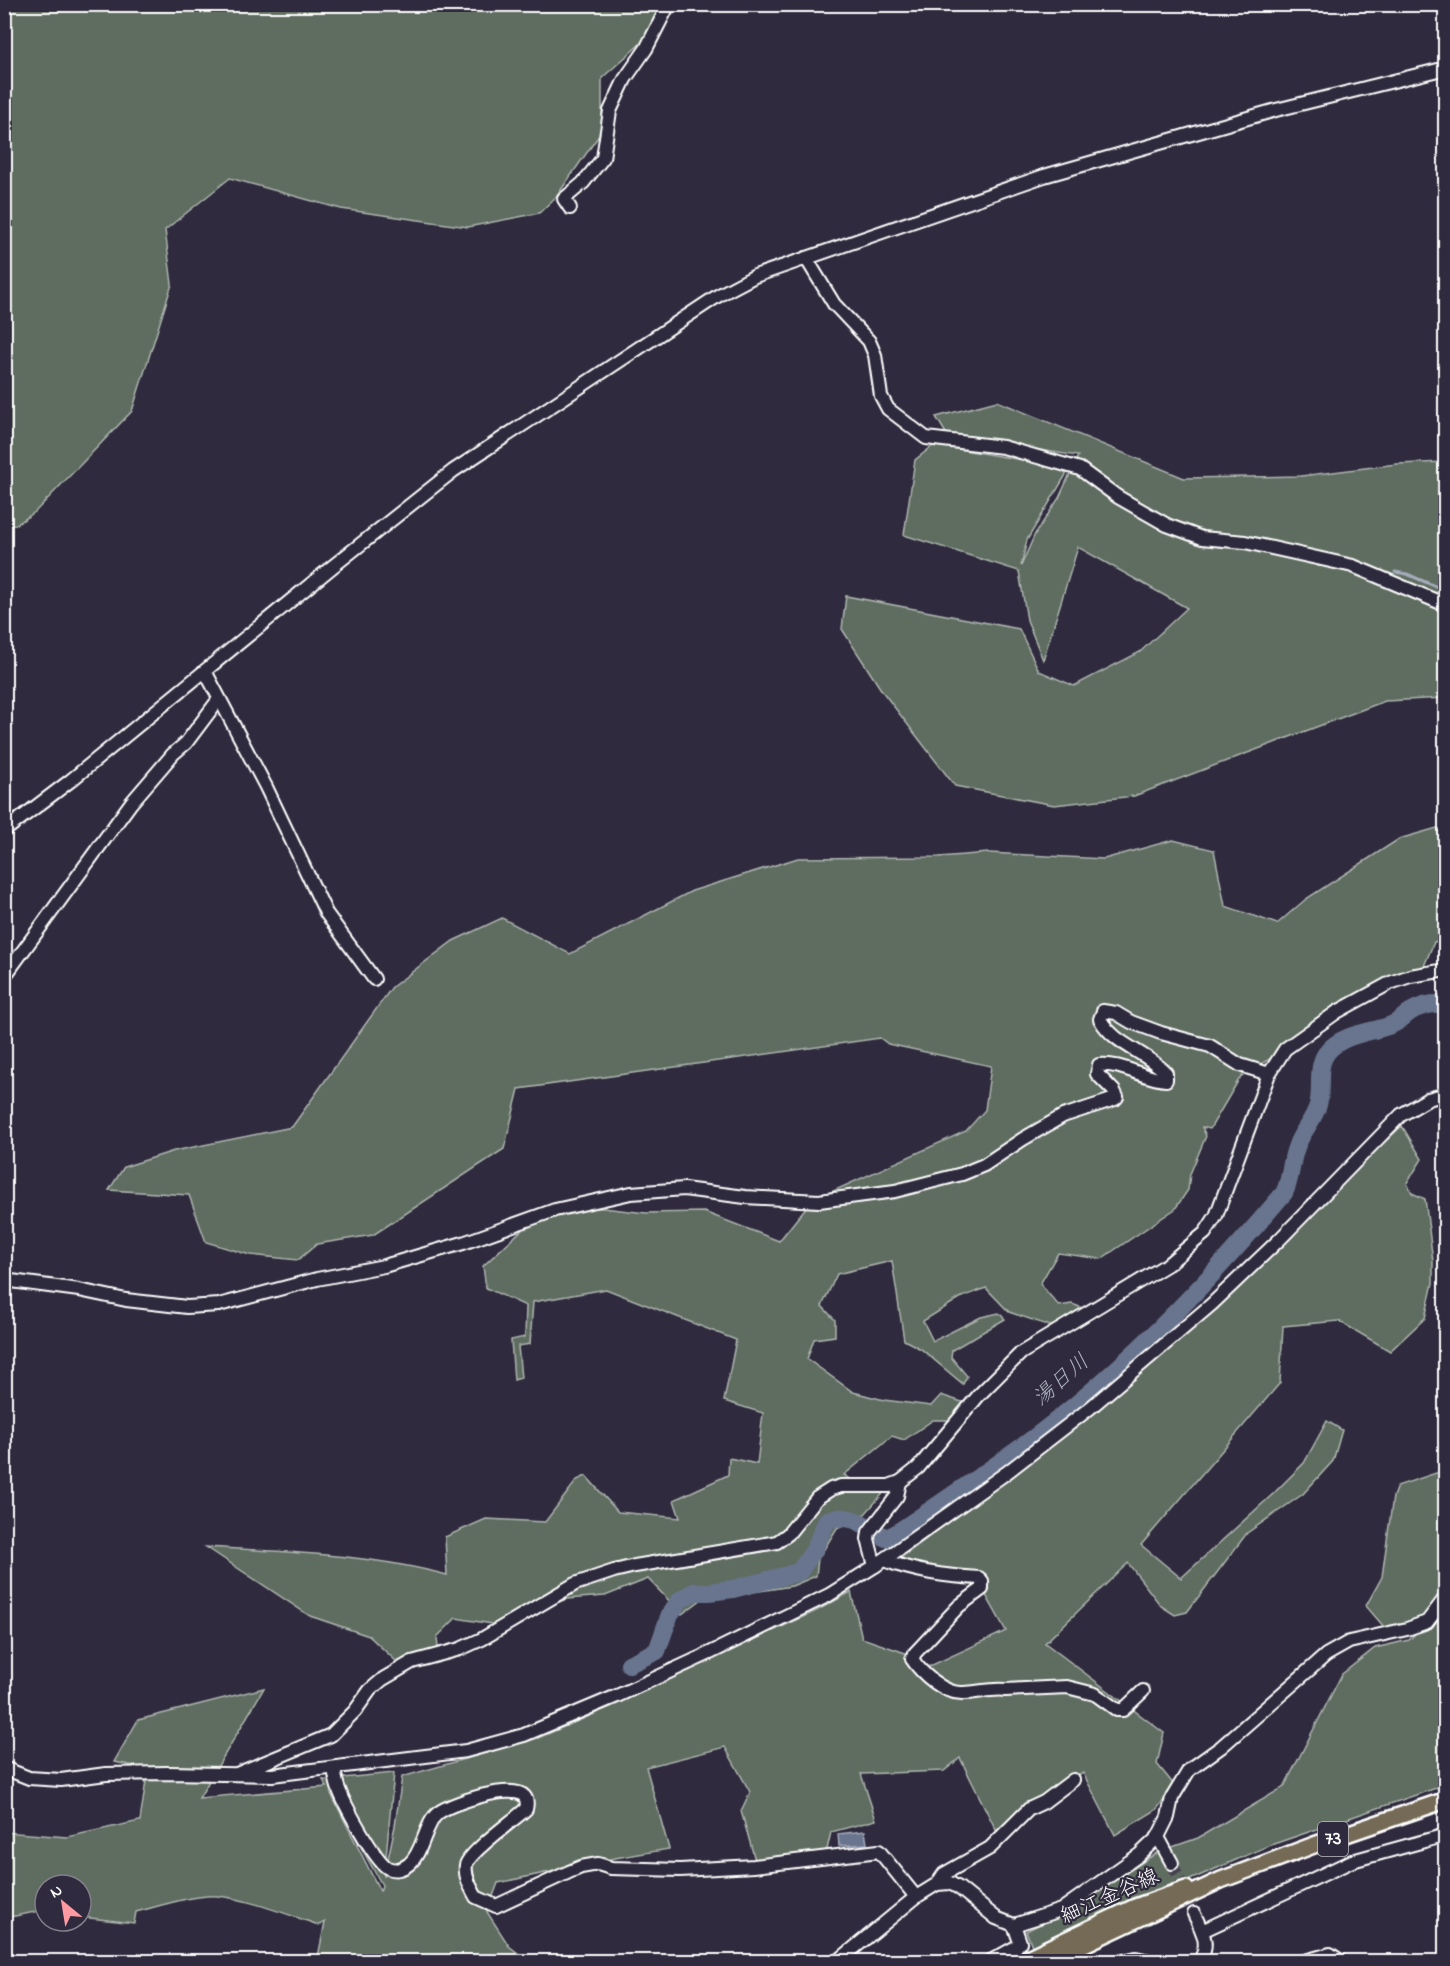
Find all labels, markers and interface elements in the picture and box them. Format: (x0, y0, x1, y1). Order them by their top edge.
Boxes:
water label: 湯日川 (1027, 1347, 1097, 1415)
road number: 73 (1318, 1822, 1348, 1856)
street label: 細江金谷線 (1056, 1862, 1164, 1932)
north arrow (33, 1873, 93, 1933)
text: N (46, 1879, 67, 1905)

